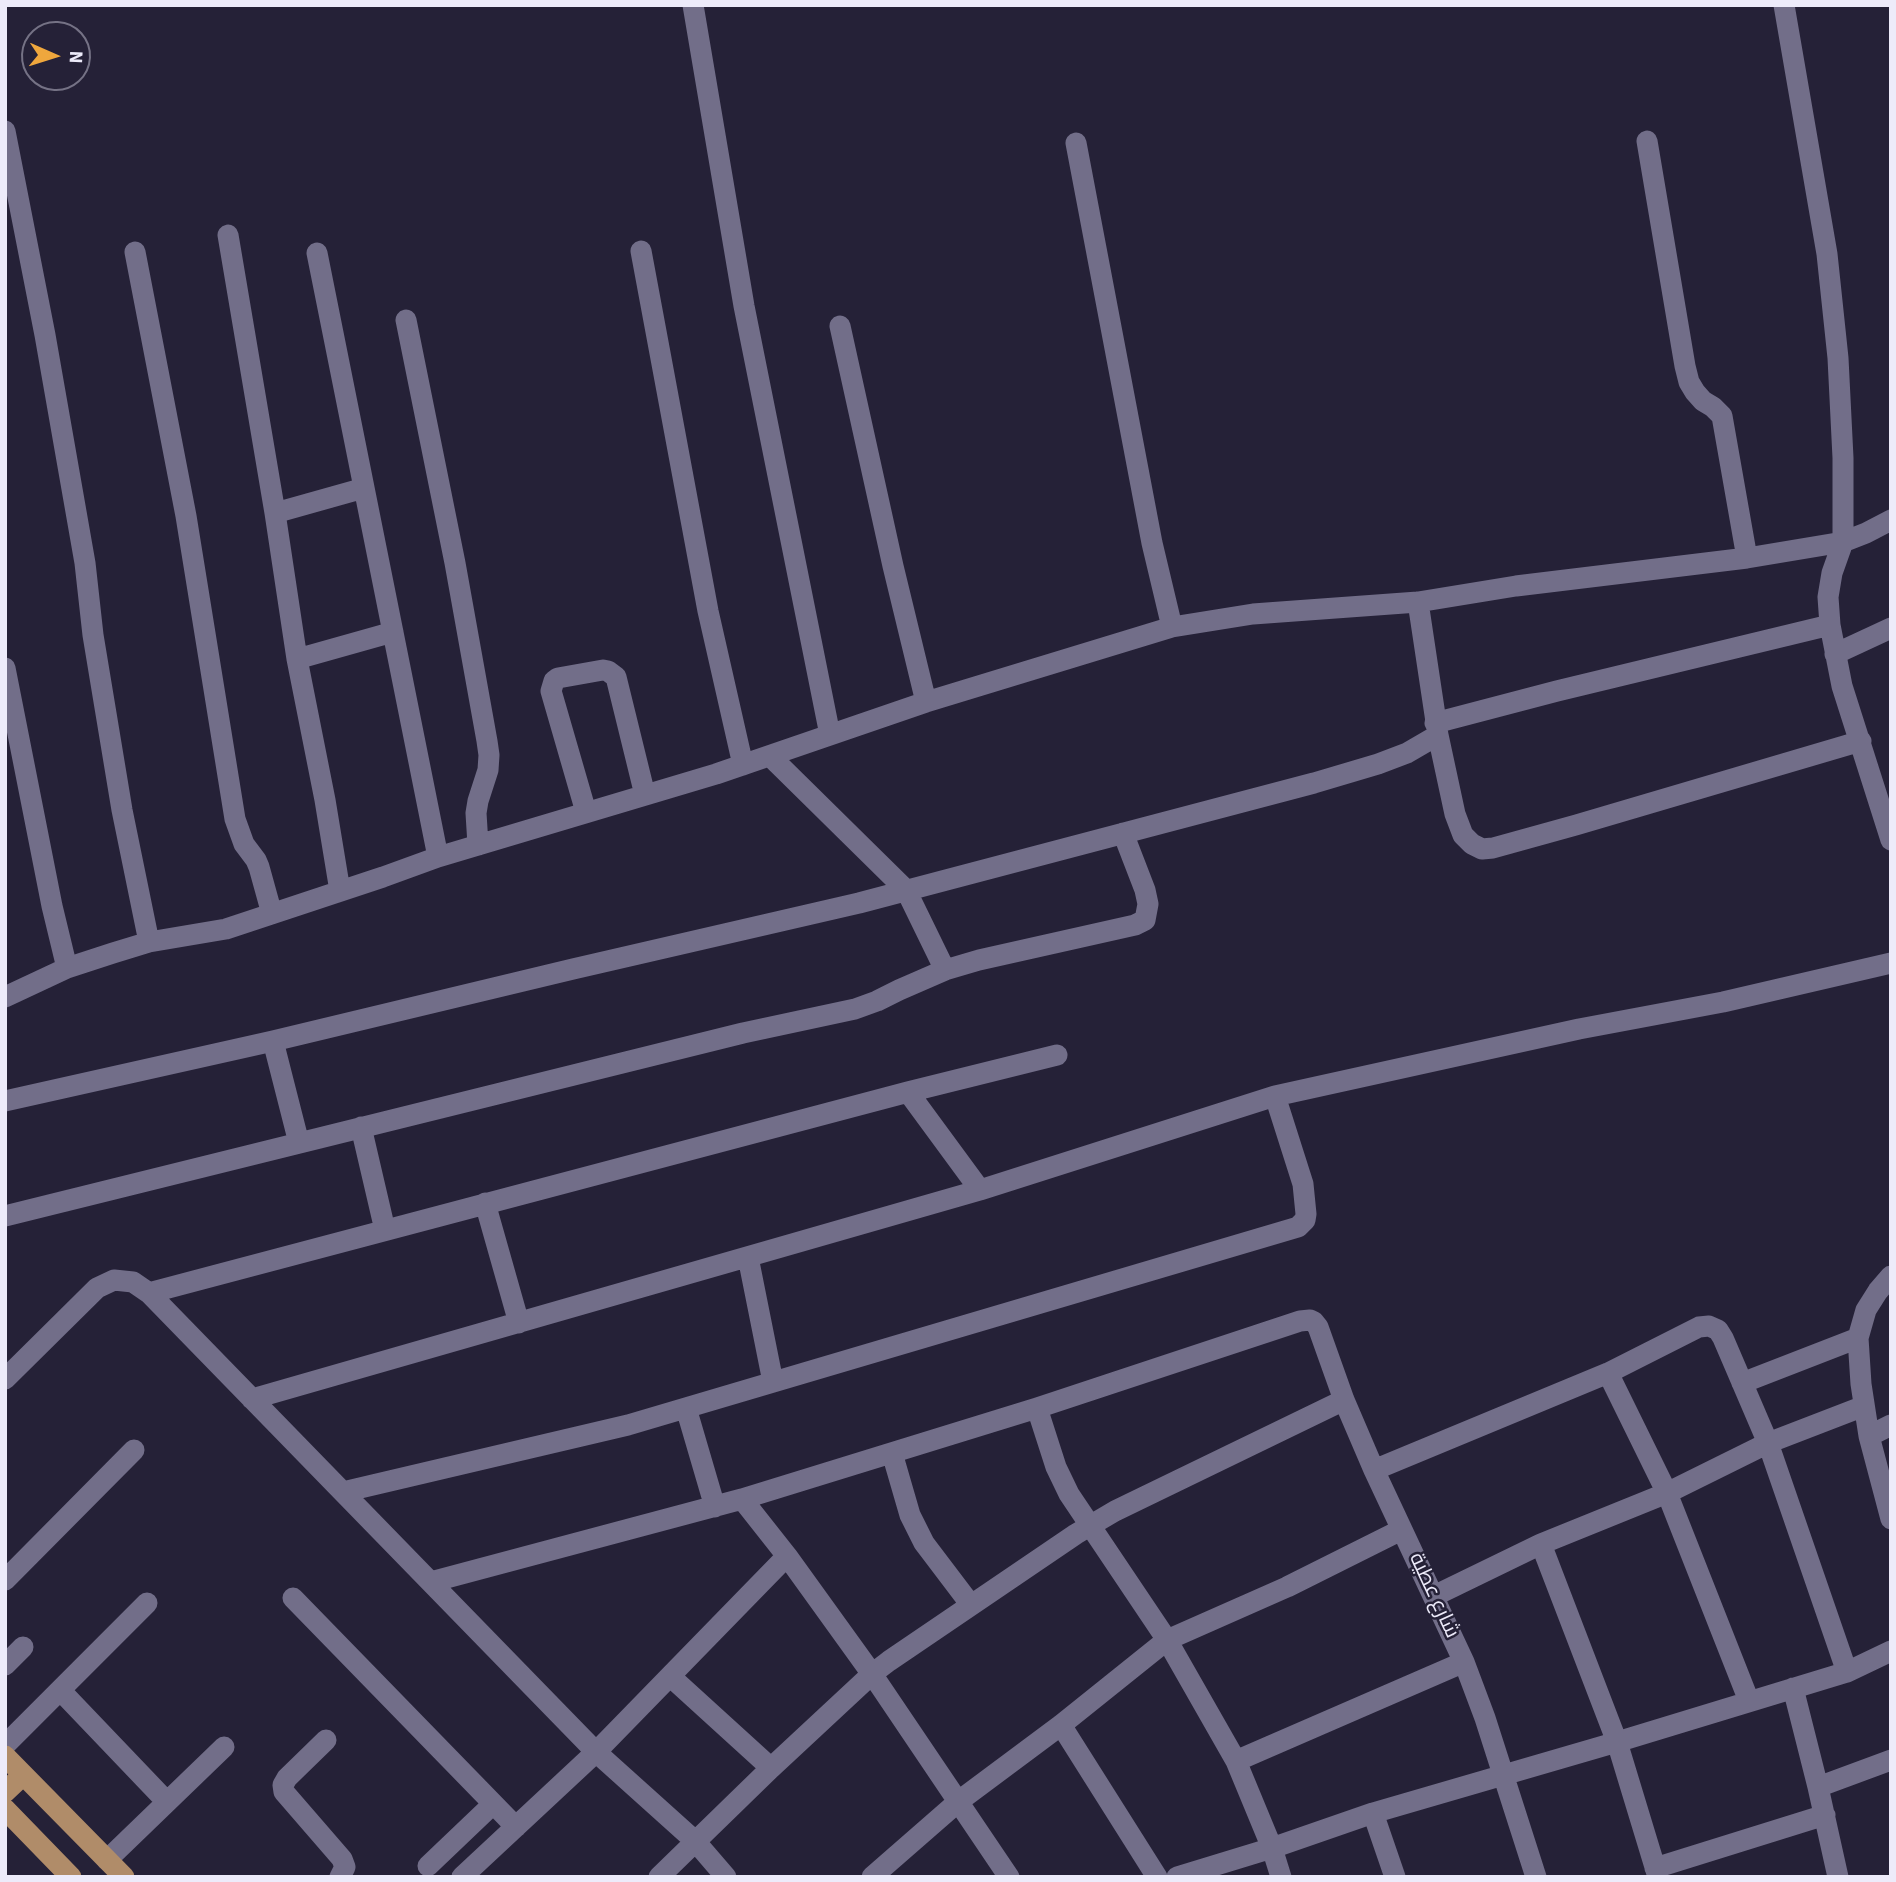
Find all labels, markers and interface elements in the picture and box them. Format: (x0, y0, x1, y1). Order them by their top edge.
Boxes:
north arrow (21, 21, 91, 91)
text: N (62, 50, 89, 64)
street label: شارع عطية (1402, 1549, 1464, 1643)

